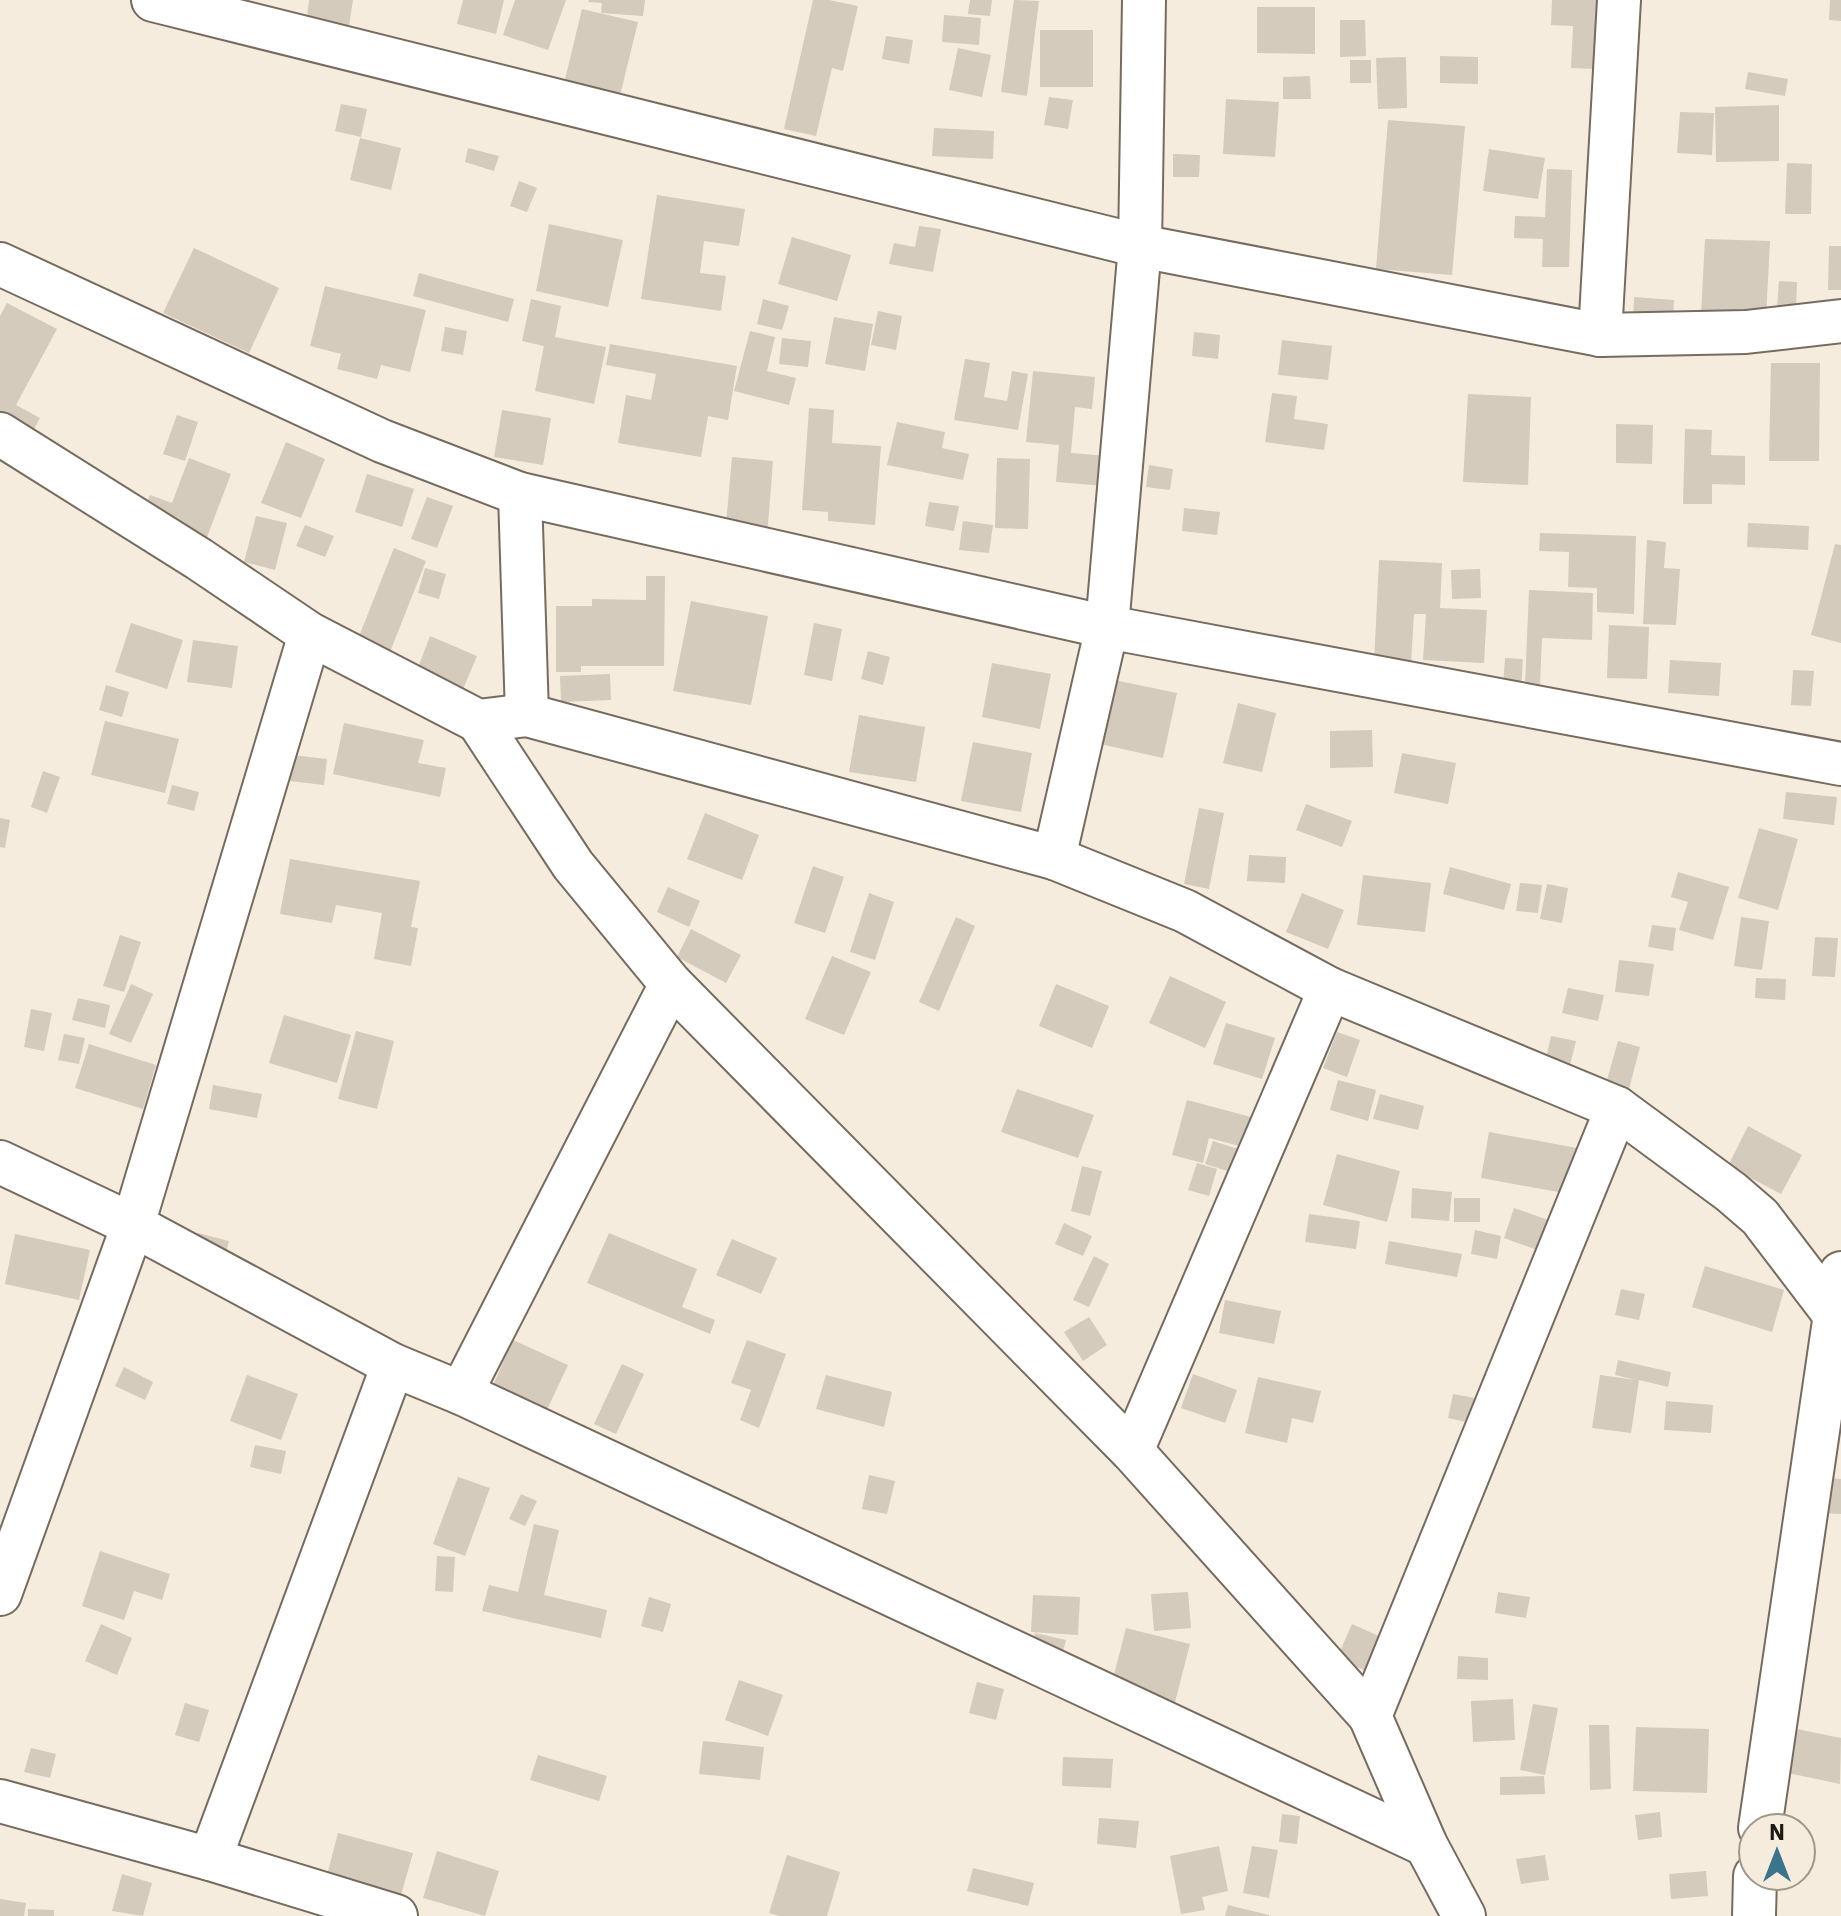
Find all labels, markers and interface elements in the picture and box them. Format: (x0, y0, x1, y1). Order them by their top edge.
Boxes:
north arrow (1737, 1812, 1817, 1892)
text: N (1769, 1817, 1785, 1846)

